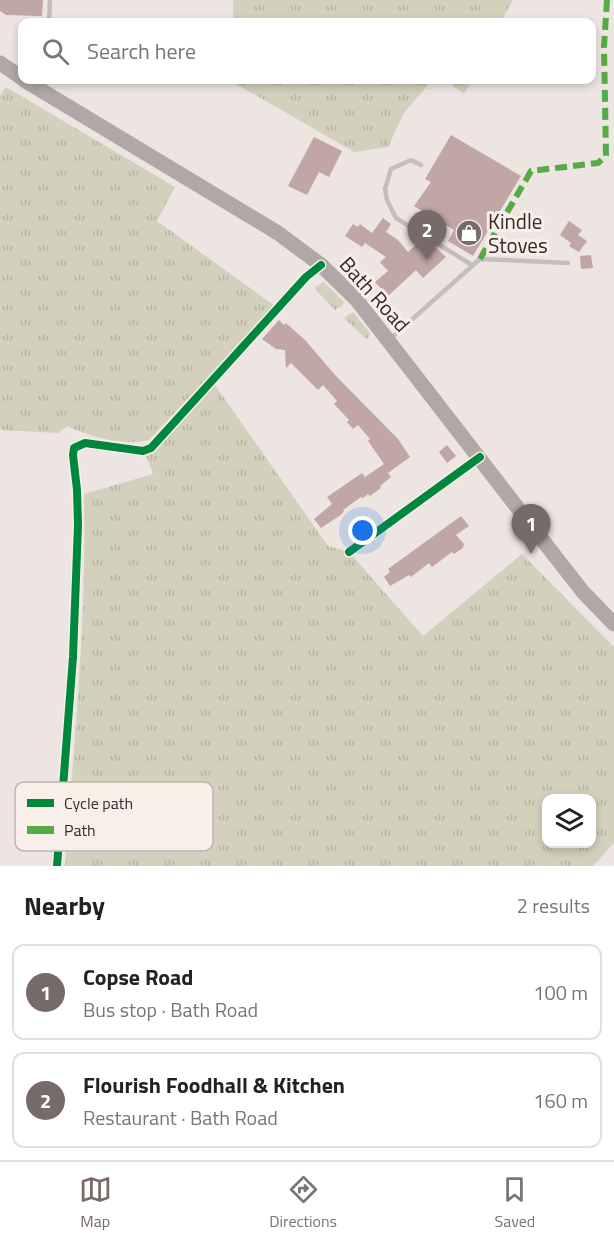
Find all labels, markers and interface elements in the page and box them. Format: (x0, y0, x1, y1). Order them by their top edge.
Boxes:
search box (18, 18, 596, 84)
text: Search here (87, 34, 196, 68)
icon: search (39, 35, 72, 68)
place label: Kindle Stoves (488, 205, 548, 261)
pin: 2 (408, 210, 446, 260)
shop icon: Kindle Stoves (454, 218, 484, 248)
street label: Bath Road (332, 249, 418, 339)
pin: 1 (512, 504, 550, 554)
your location (348, 516, 377, 545)
legend (15, 782, 213, 851)
text: Cycle path (64, 791, 133, 815)
map controls (542, 794, 596, 848)
button: layers (542, 794, 596, 848)
text: Path (64, 818, 96, 842)
text: Nearby (24, 886, 105, 925)
text: 2 results (517, 890, 590, 921)
text: Copse Road (83, 960, 193, 994)
text: 1 (40, 977, 51, 1008)
text: 100 m (533, 977, 588, 1008)
text: Bus stop · Bath Road (83, 994, 258, 1025)
text: Flourish Foodhall & Kitchen (83, 1068, 345, 1102)
text: 2 (40, 1085, 51, 1116)
text: 160 m (533, 1085, 588, 1116)
text: Restaurant · Bath Road (83, 1102, 278, 1133)
tab: Map (79, 1173, 112, 1233)
tab: Directions (269, 1173, 337, 1233)
tab: Saved (495, 1173, 535, 1233)

